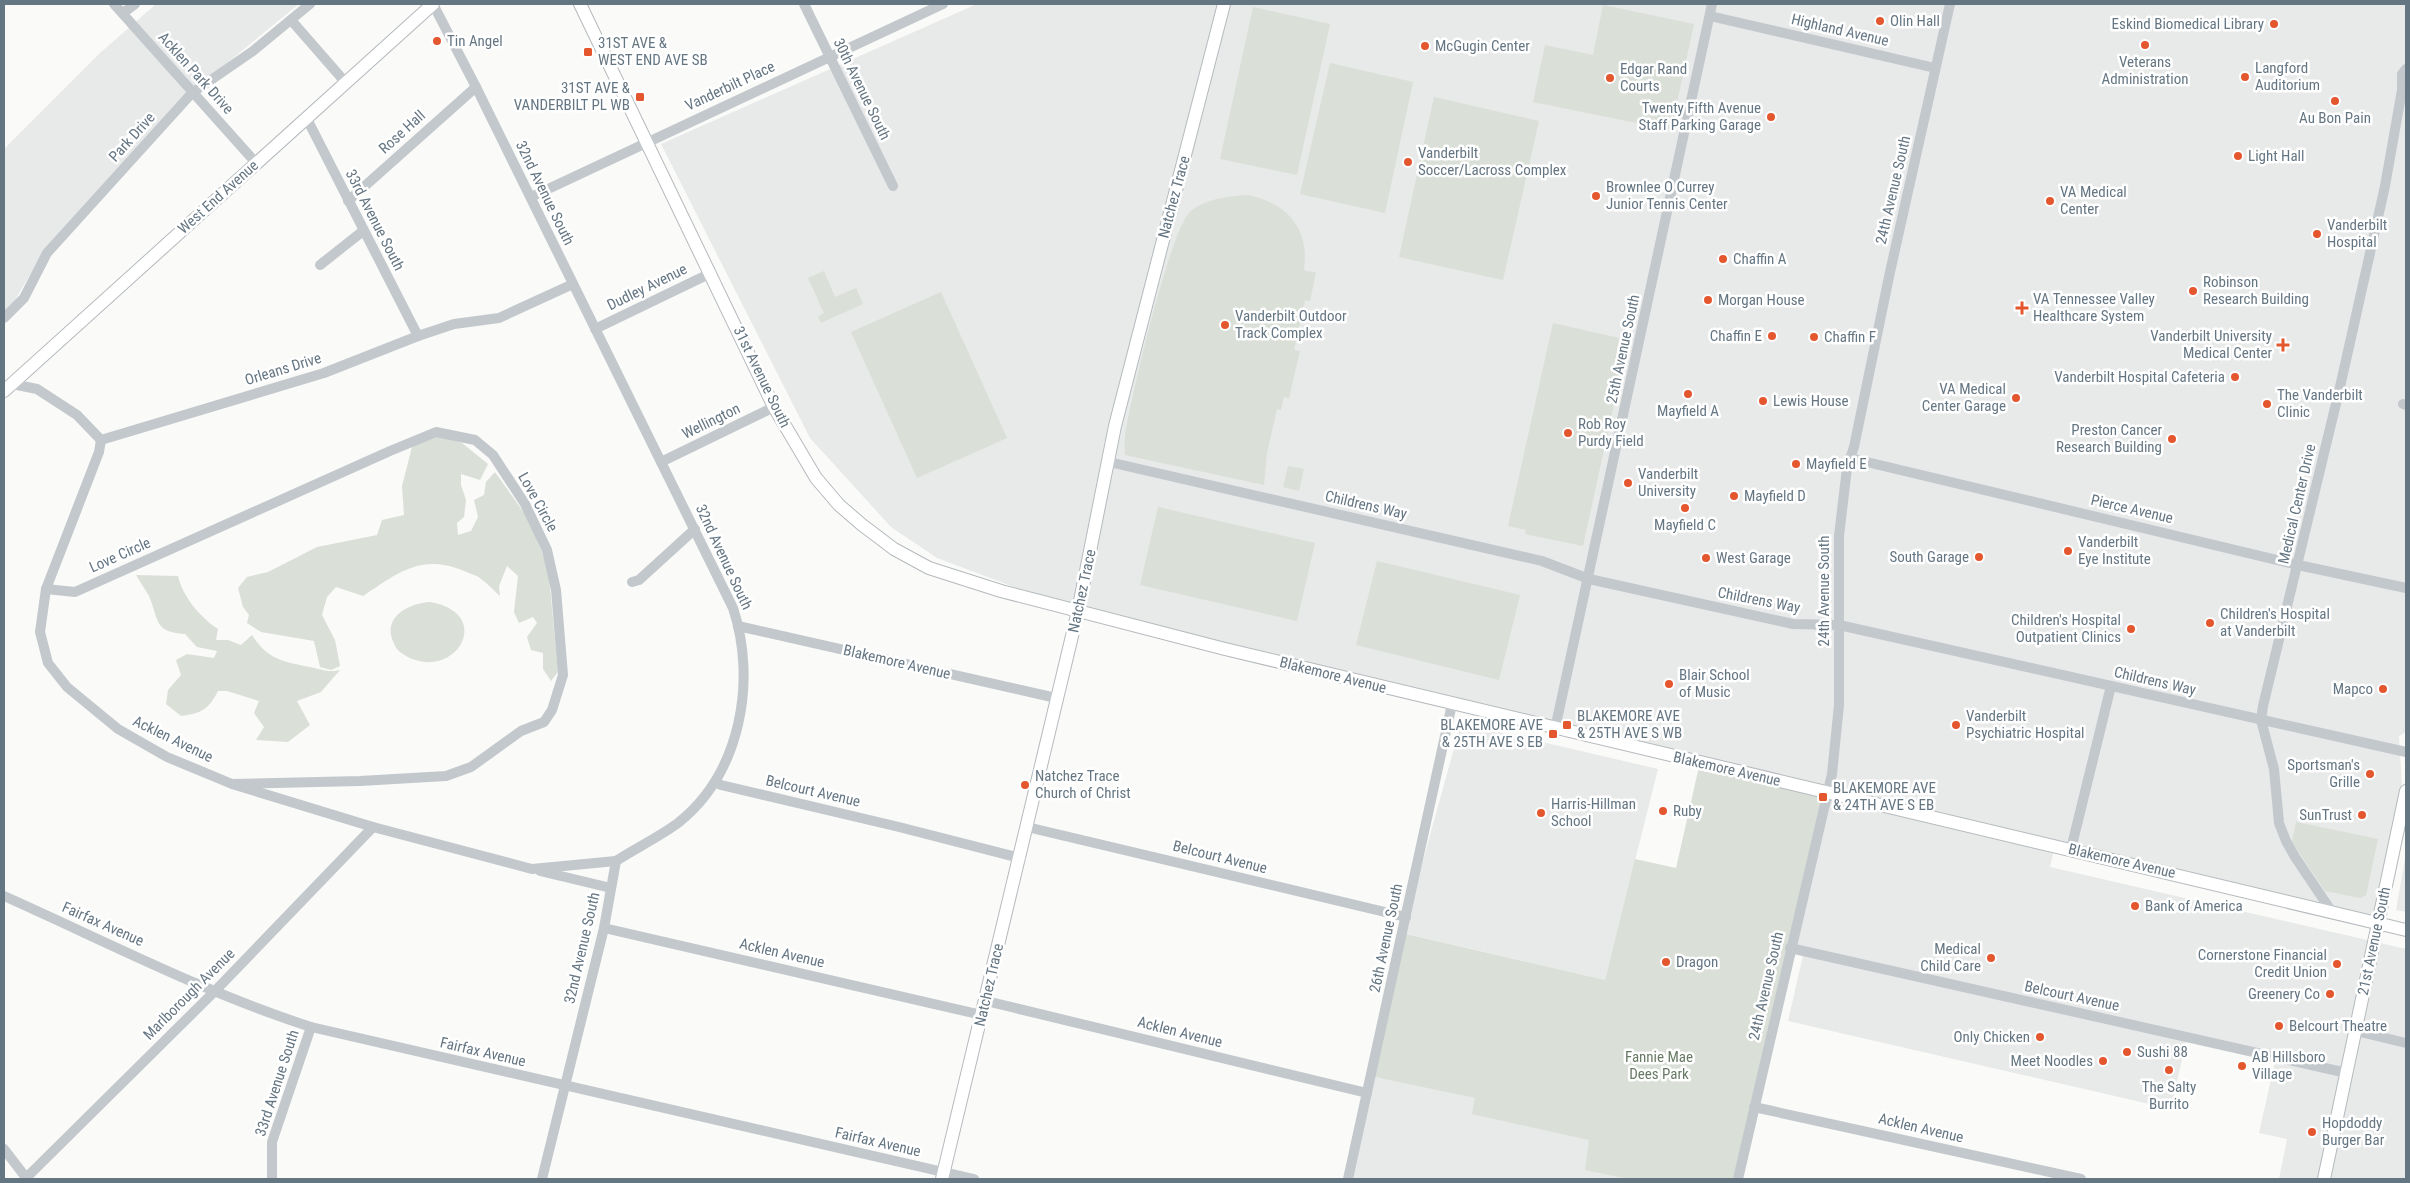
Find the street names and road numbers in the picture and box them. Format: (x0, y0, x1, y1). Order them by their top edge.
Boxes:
street label: Highland Avenue (1790, 10, 1890, 50)
street label: Acklen Park Drive (155, 28, 237, 118)
street label: 30th Avenue South (830, 35, 894, 143)
street label: Vanderbilt Place (682, 57, 778, 115)
street label: Rose Hall (375, 107, 429, 157)
street label: Park Drive (105, 109, 159, 165)
street label: 24th Avenue South (1872, 134, 1914, 246)
street label: 32nd Avenue South (512, 138, 578, 248)
street label: Natchez Trace (1154, 154, 1194, 240)
street label: West End Avenue (174, 156, 262, 238)
street label: 33rd Avenue South (342, 166, 408, 274)
street label: Dudley Avenue (604, 260, 690, 314)
street label: 25th Avenue South (1603, 293, 1643, 405)
street label: 31st Avenue South (730, 323, 794, 431)
street label: Orleans Drive (243, 349, 323, 389)
street label: Wellington (679, 399, 743, 443)
street label: Medical Center Drive (2274, 442, 2320, 566)
street label: Love Circle (514, 469, 562, 535)
street label: Childrens Way (1323, 487, 1409, 523)
street label: Pierce Avenue (2089, 491, 2175, 527)
street label: 32nd Avenue South (692, 502, 756, 612)
street label: Love Circle (87, 534, 153, 576)
street label: 24th Avenue South (1815, 536, 1833, 646)
street label: Natchez Trace (1064, 548, 1100, 634)
street label: Childrens Way (1716, 583, 1802, 617)
street label: Blakemore Avenue (842, 641, 952, 683)
street label: Blakemore Avenue (1278, 653, 1388, 697)
street label: Childrens Way (2112, 663, 2198, 699)
street label: Acklen Avenue (130, 712, 216, 766)
street label: Blakemore Avenue (1672, 748, 1782, 790)
street label: Belcourt Avenue (764, 771, 862, 811)
street label: Belcourt Avenue (1171, 837, 1269, 877)
street label: Blakemore Avenue (2067, 840, 2177, 882)
street label: 26th Avenue South (1366, 882, 1406, 994)
street label: 21st Avenue South (2354, 885, 2394, 997)
street label: 32nd Avenue South (560, 891, 604, 1005)
street label: Fairfax Avenue (59, 898, 147, 950)
street label: 24th Avenue South (1745, 930, 1787, 1042)
street label: Acklen Avenue (738, 934, 826, 972)
street label: Natchez Trace (971, 942, 1007, 1028)
street label: Marlborough Avenue (140, 945, 238, 1043)
street label: Belcourt Avenue (2023, 977, 2121, 1015)
street label: Acklen Avenue (1136, 1013, 1224, 1051)
street label: 33rd Avenue South (251, 1027, 303, 1139)
street label: Fairfax Avenue (438, 1033, 528, 1071)
street label: Acklen Avenue (1877, 1109, 1965, 1147)
street label: Fairfax Avenue (833, 1123, 923, 1161)

